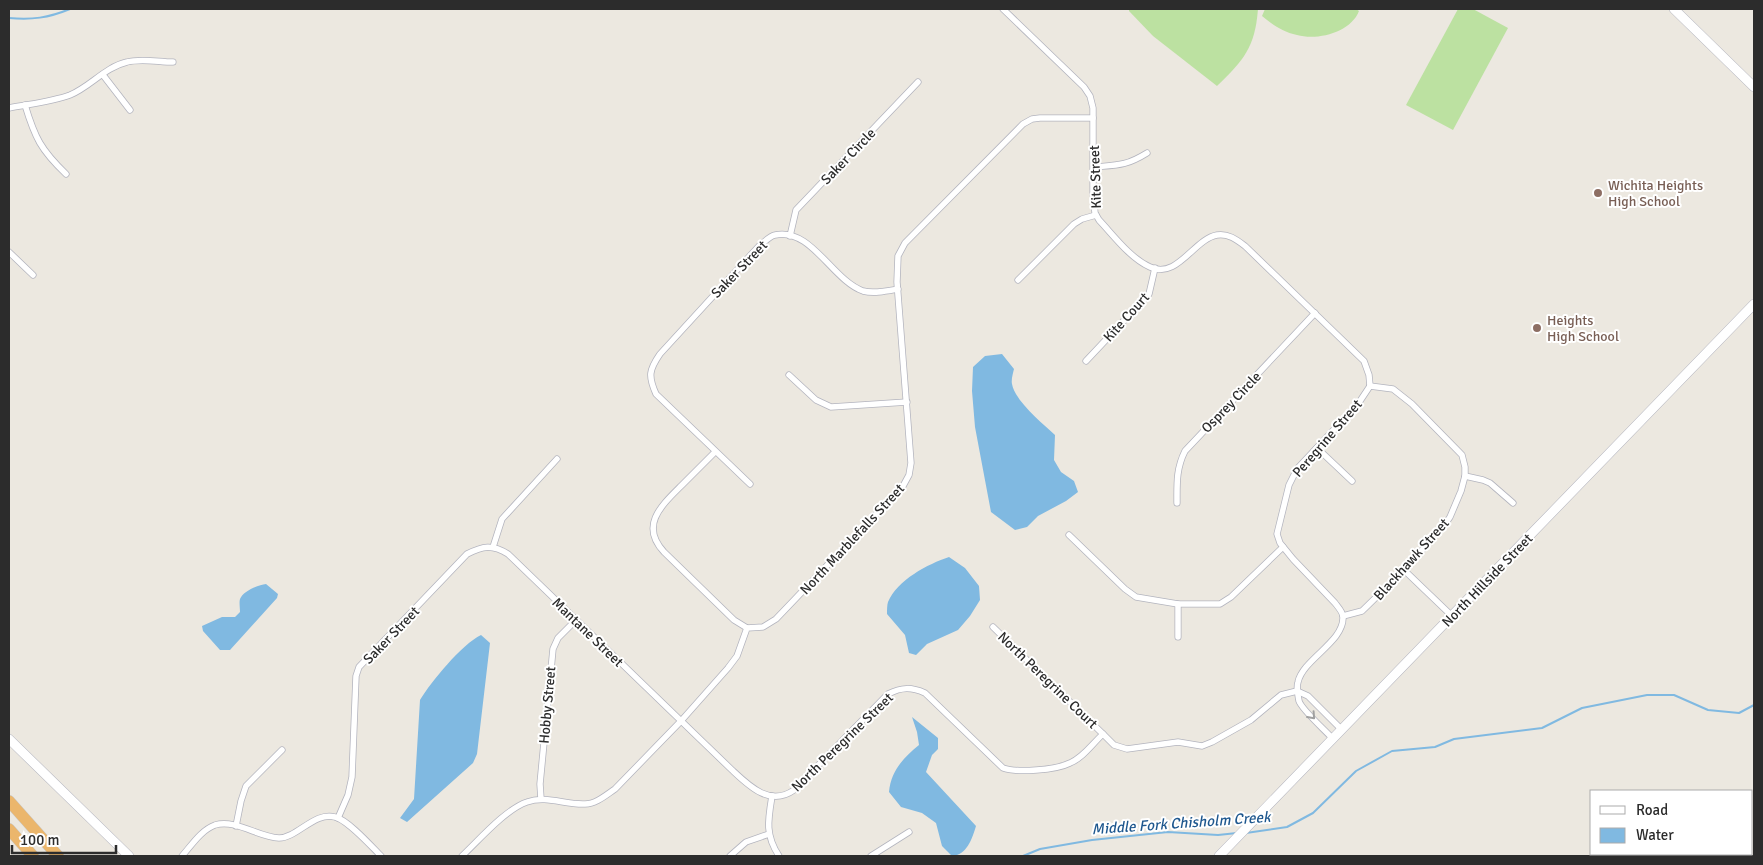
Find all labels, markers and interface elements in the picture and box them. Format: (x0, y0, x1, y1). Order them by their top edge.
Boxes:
street label: Saker Circle (817, 125, 879, 188)
street label: Kite Street (1086, 145, 1105, 209)
place label: Wichita Heights High School (1608, 177, 1703, 210)
marker: Wichita Heights High School (1592, 187, 1604, 199)
street label: Saker Street (708, 237, 771, 302)
street label: Kite Court (1100, 289, 1153, 346)
place label: Heights High School (1547, 312, 1619, 345)
marker: Heights High School (1531, 322, 1543, 334)
street label: Osprey Circle (1198, 368, 1265, 437)
street label: Peregrine Street (1289, 396, 1366, 481)
street label: North Marblefalls Street (797, 480, 908, 598)
street label: Blackhawk Street (1370, 515, 1453, 604)
street label: North Hillside Street (1438, 530, 1536, 631)
street label: Mantane Street (549, 594, 627, 671)
street label: Saker Street (360, 603, 423, 668)
street label: North Peregrine Court (994, 628, 1101, 732)
street label: Hobby Street (536, 666, 559, 744)
street label: North Peregrine Street (788, 689, 897, 795)
one-way arrow (1306, 711, 1315, 720)
legend (1590, 790, 1753, 855)
text: Road (1636, 801, 1668, 819)
water label: Middle Fork Chisholm Creek (1091, 808, 1272, 838)
scale bar (12, 822, 116, 854)
text: Water (1636, 826, 1674, 844)
text: 100 m (20, 831, 60, 849)

